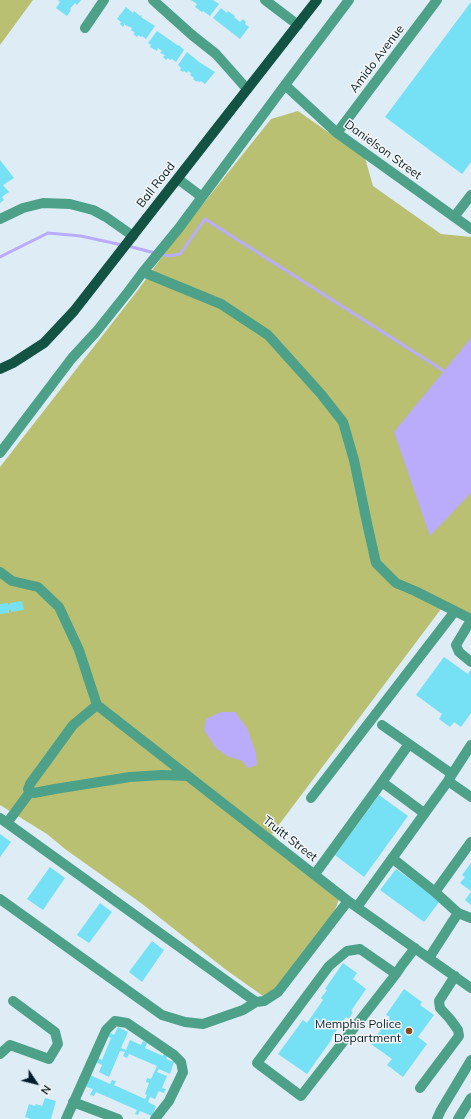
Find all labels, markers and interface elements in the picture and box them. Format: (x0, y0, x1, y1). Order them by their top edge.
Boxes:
street label: Amido Avenue (347, 22, 407, 96)
street label: Danielson Street (342, 117, 424, 183)
street label: Ball Road (134, 159, 178, 211)
street label: Truitt Street (260, 813, 320, 865)
place label: Memphis Police Department (315, 1017, 401, 1045)
marker: Memphis Police Department (404, 1026, 414, 1036)
north arrow (16, 1063, 56, 1103)
text: N (38, 1082, 54, 1097)

